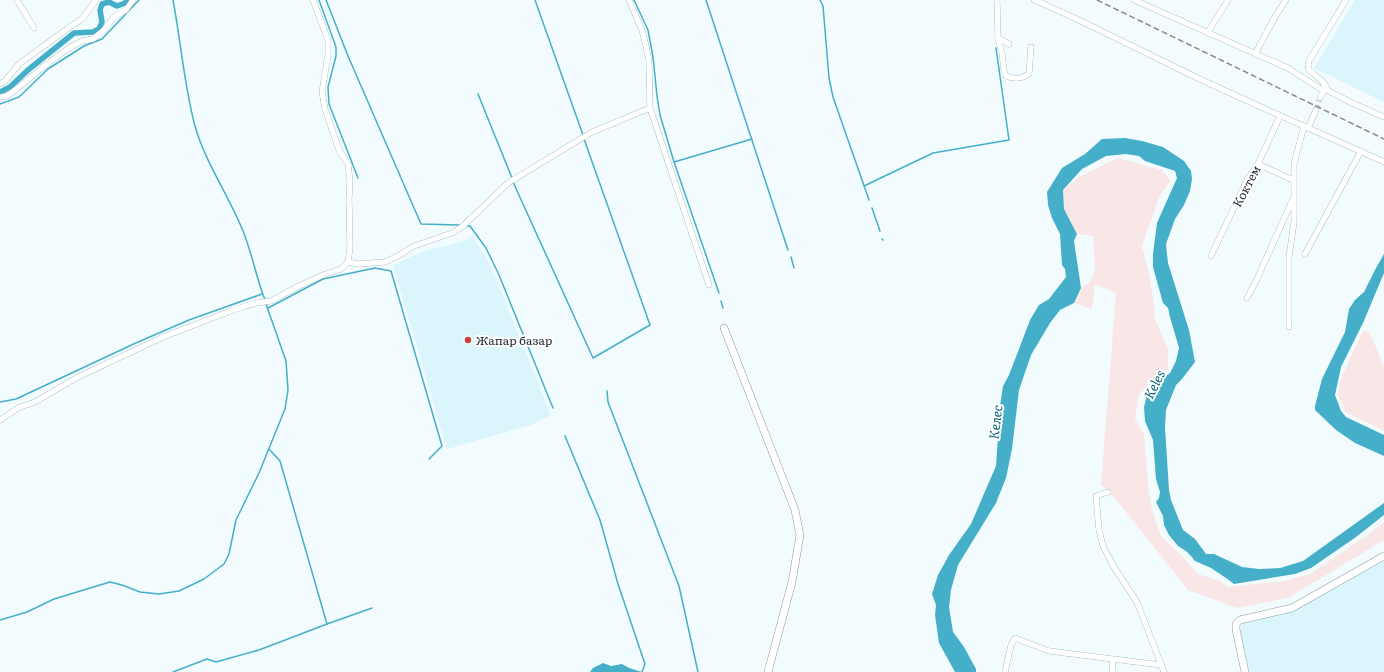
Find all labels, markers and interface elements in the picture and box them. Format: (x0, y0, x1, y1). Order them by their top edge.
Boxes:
street label: Коктем (1227, 162, 1265, 210)
place label: Жапар базар (476, 331, 552, 349)
marker: Жапар базар (463, 335, 473, 345)
water label: Keles (1139, 366, 1169, 402)
water label: Келес (983, 404, 1007, 440)

